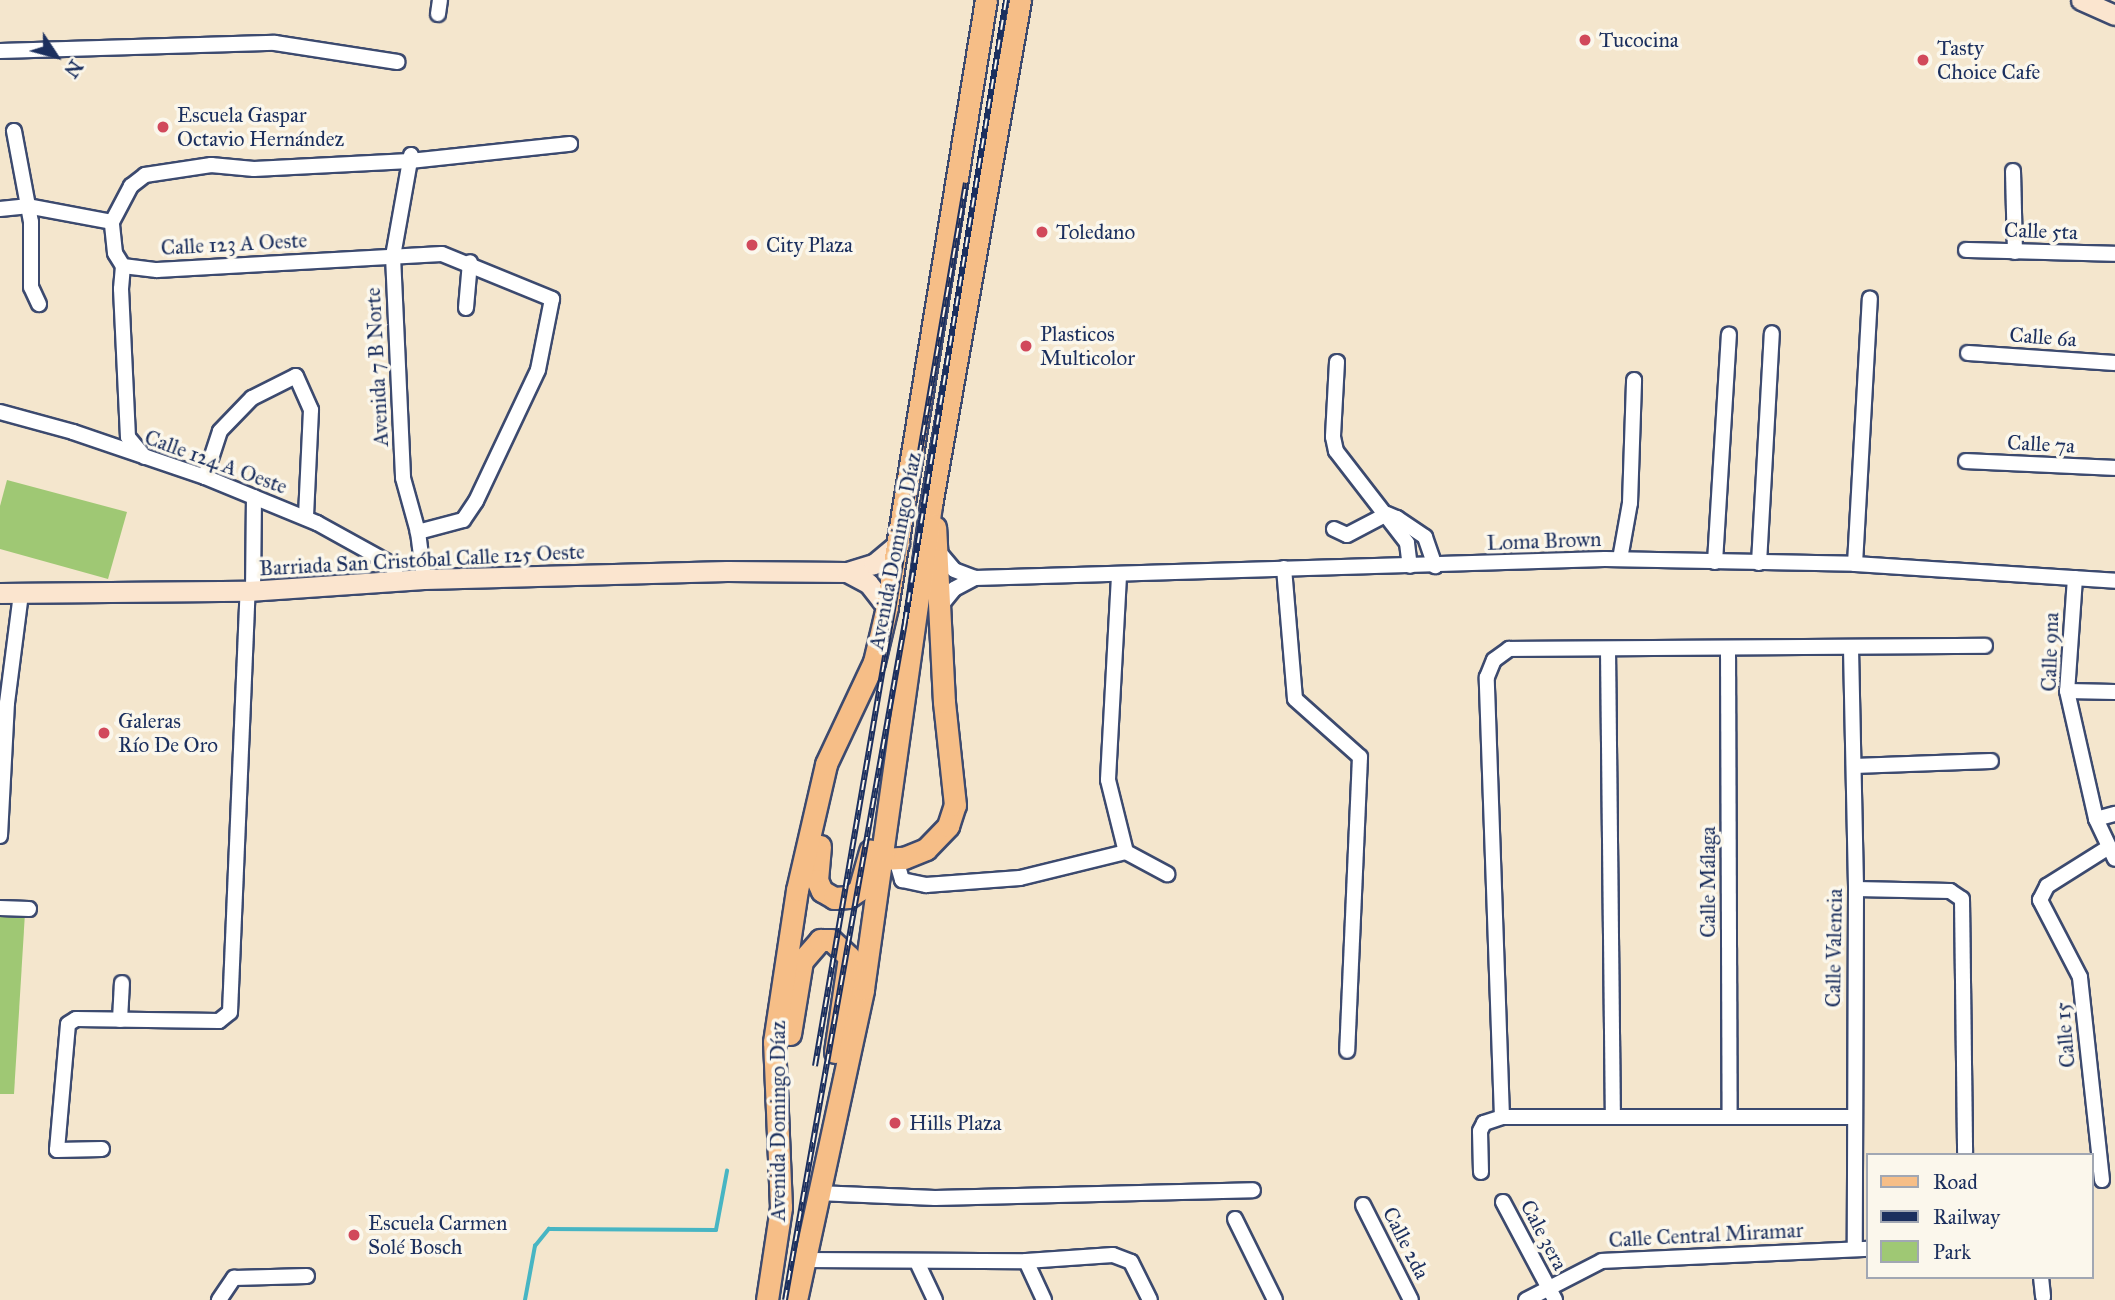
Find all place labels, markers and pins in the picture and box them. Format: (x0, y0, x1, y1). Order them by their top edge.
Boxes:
place label: Tucocina (1599, 27, 1679, 53)
marker: Tucocina (1577, 32, 1593, 48)
place label: Tasty Choice Cafe (1937, 35, 2040, 85)
marker: Tasty Choice Cafe (1915, 52, 1931, 68)
place label: Escuela Gaspar Octavio Hernández (177, 102, 344, 152)
marker: Escuela Gaspar Octavio Hernández (155, 119, 171, 135)
place label: Toledano (1056, 219, 1135, 245)
marker: Toledano (1034, 224, 1050, 240)
place label: City Plaza (766, 232, 853, 258)
marker: City Plaza (744, 237, 760, 253)
place label: Plasticos Multicolor (1040, 321, 1135, 371)
marker: Plasticos Multicolor (1018, 338, 1034, 354)
place label: Galeras Río De Oro (118, 708, 218, 758)
marker: Galeras Río De Oro (96, 725, 112, 741)
place label: Hills Plaza (909, 1110, 1002, 1136)
marker: Hills Plaza (887, 1115, 903, 1131)
place label: Escuela Carmen Solé Bosch (368, 1210, 507, 1260)
marker: Escuela Carmen Solé Bosch (346, 1227, 362, 1243)

